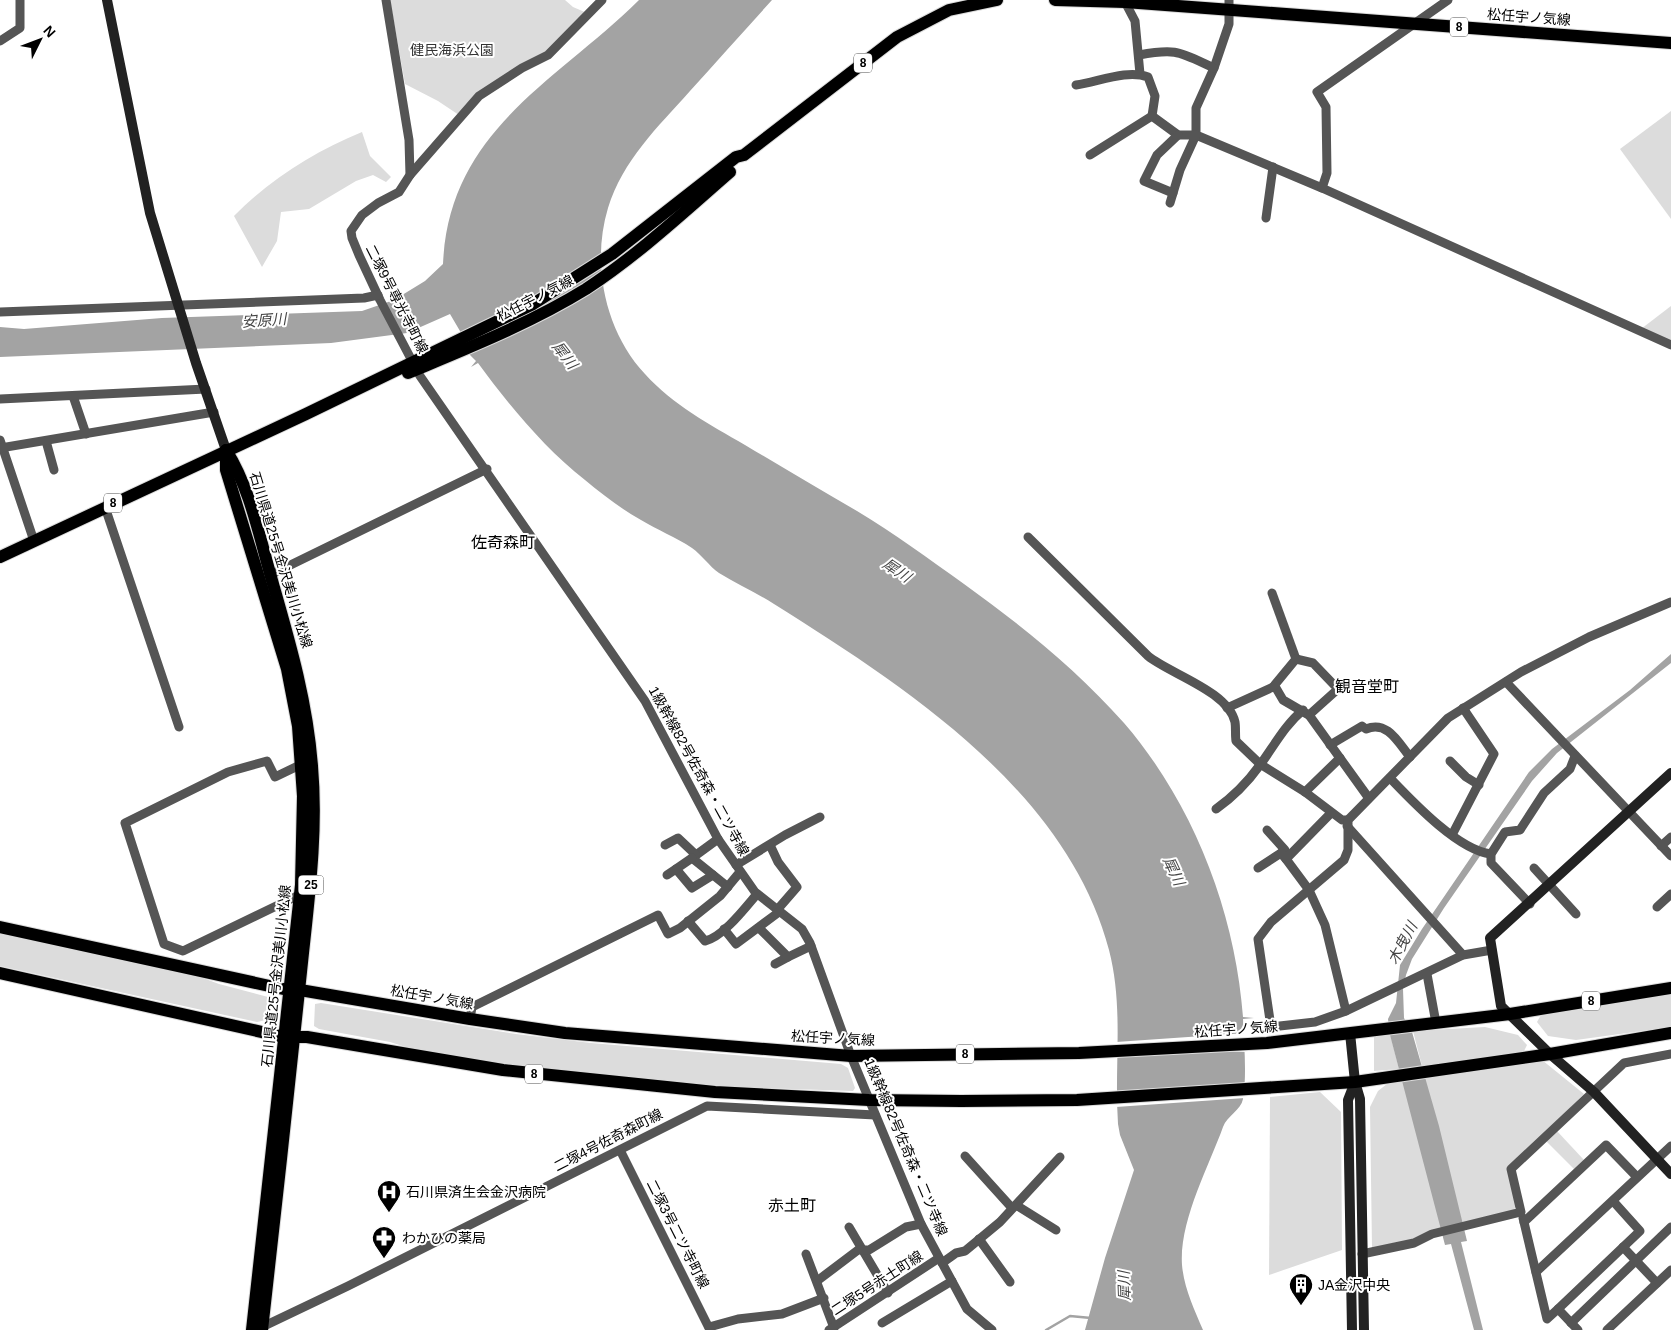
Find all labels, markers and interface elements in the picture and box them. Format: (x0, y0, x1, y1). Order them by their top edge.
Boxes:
street label: 松任宇ノ気線 (1487, 6, 1571, 28)
north arrow (15, 15, 65, 65)
road number: 8 (1450, 18, 1468, 36)
text: N (40, 22, 59, 40)
park label: 健民海浜公園 (410, 42, 494, 58)
road number: 8 (854, 54, 872, 72)
street label: 二塚9号専光寺町線 (363, 242, 431, 356)
street label: 松任宇ノ気線 (494, 272, 576, 324)
water label: 安原川 (241, 310, 289, 330)
water label: 犀川 (549, 338, 582, 374)
street label: 石川県道25号金沢美川小松線 (247, 470, 315, 650)
road number: 8 (104, 493, 122, 512)
district label: 佐奇森町 (471, 534, 535, 551)
water label: 犀川 (880, 555, 916, 587)
district label: 観音堂町 (1335, 678, 1399, 695)
street label: 1級幹線82号佐奇森・二ツ寺線 (646, 683, 752, 859)
water label: 犀川 (1160, 854, 1189, 890)
road number: 25 (298, 876, 324, 894)
street label: 石川県道25号金沢美川小松線 (258, 884, 294, 1068)
water label: 木曳川 (1384, 917, 1421, 967)
street label: 松任宇ノ気線 (389, 982, 475, 1012)
road number: 8 (1582, 991, 1600, 1010)
street label: 松任宇ノ気線 (1194, 1018, 1278, 1040)
street label: 松任宇ノ気線 (791, 1028, 875, 1048)
road number: 8 (956, 1044, 974, 1064)
street label: 1級幹線82号佐奇森・二ツ寺線 (861, 1056, 951, 1238)
road number: 8 (525, 1064, 543, 1084)
street label: 二塚4号佐奇森町線 (551, 1106, 665, 1174)
street label: 二塚3号二ツ寺町線 (644, 1177, 712, 1291)
hospital icon: 石川県済生会金沢病院 (376, 1179, 402, 1213)
place label: 石川県済生会金沢病院 (406, 1184, 546, 1200)
district label: 赤土町 (768, 1197, 816, 1214)
pharmacy icon: わかひの薬局 (371, 1225, 397, 1259)
place label: わかひの薬局 (402, 1230, 486, 1246)
street label: 二塚5号赤土町線 (828, 1247, 926, 1319)
water label: 犀川 (1115, 1269, 1133, 1301)
building icon: JA金沢中央 (1288, 1272, 1314, 1306)
place label: JA金沢中央 (1318, 1277, 1390, 1293)

